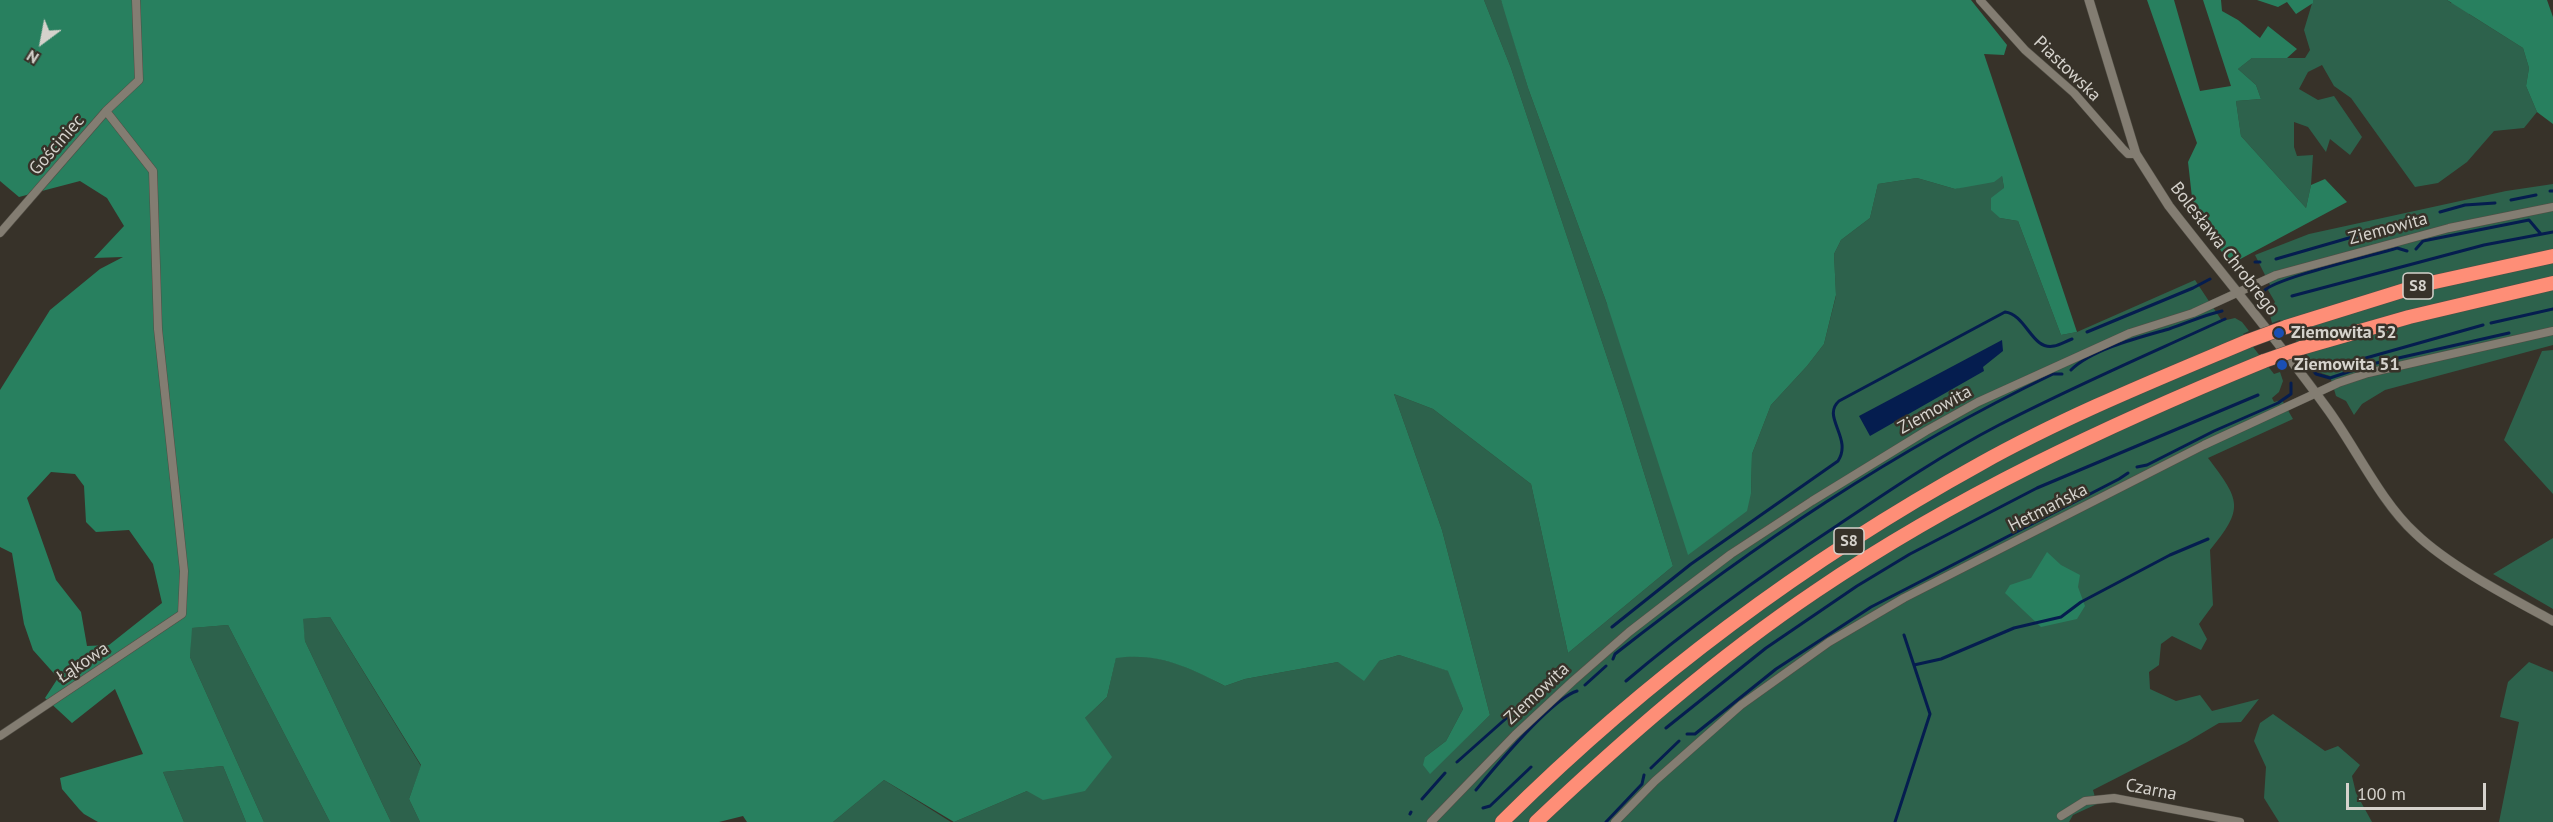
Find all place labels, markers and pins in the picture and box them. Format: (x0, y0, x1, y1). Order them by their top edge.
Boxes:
place label: Ziemowita 52 (2291, 322, 2397, 344)
marker: Ziemowita 52 (2272, 326, 2286, 340)
place label: Ziemowita 51 (2294, 354, 2400, 376)
marker: Ziemowita 51 (2275, 358, 2289, 372)

